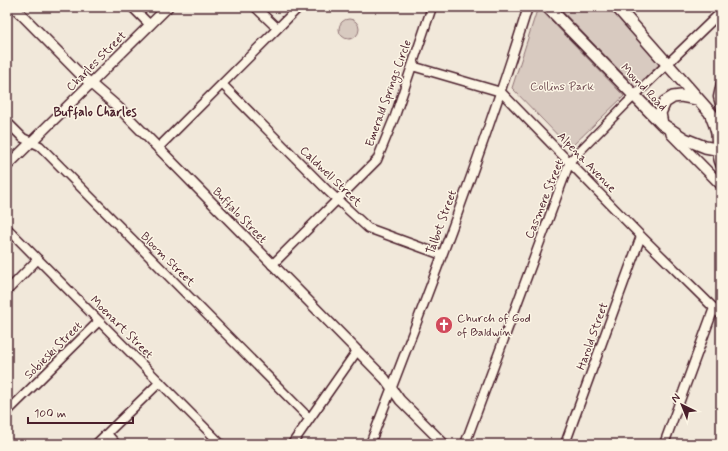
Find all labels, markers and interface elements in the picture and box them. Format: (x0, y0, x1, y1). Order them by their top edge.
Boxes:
street label: Charles Street (63, 28, 130, 95)
street label: Emerald Springs Circle (362, 38, 416, 149)
street label: Mound Road (617, 60, 670, 115)
park label: Collins Park (530, 79, 594, 95)
district label: Buffalo Charles (53, 104, 137, 121)
street label: Alpena Avenue (553, 129, 619, 197)
street label: Caldwell Street (296, 143, 365, 210)
street label: Casmere Street (522, 157, 568, 241)
street label: Buffalo Street (209, 184, 270, 247)
street label: Talbot Street (423, 187, 461, 257)
street label: Bloom Street (137, 229, 198, 290)
street label: Moenart Street (86, 293, 157, 363)
street label: Harold Street (573, 300, 613, 372)
place label: Church of God of Baldwin (457, 311, 531, 341)
church icon: Church of God of Baldwin (434, 315, 454, 335)
street label: Sobieski Street (21, 318, 86, 383)
north arrow (662, 385, 702, 425)
text: N (668, 391, 683, 406)
scale bar (28, 399, 133, 425)
text: 100 m (34, 406, 66, 422)

